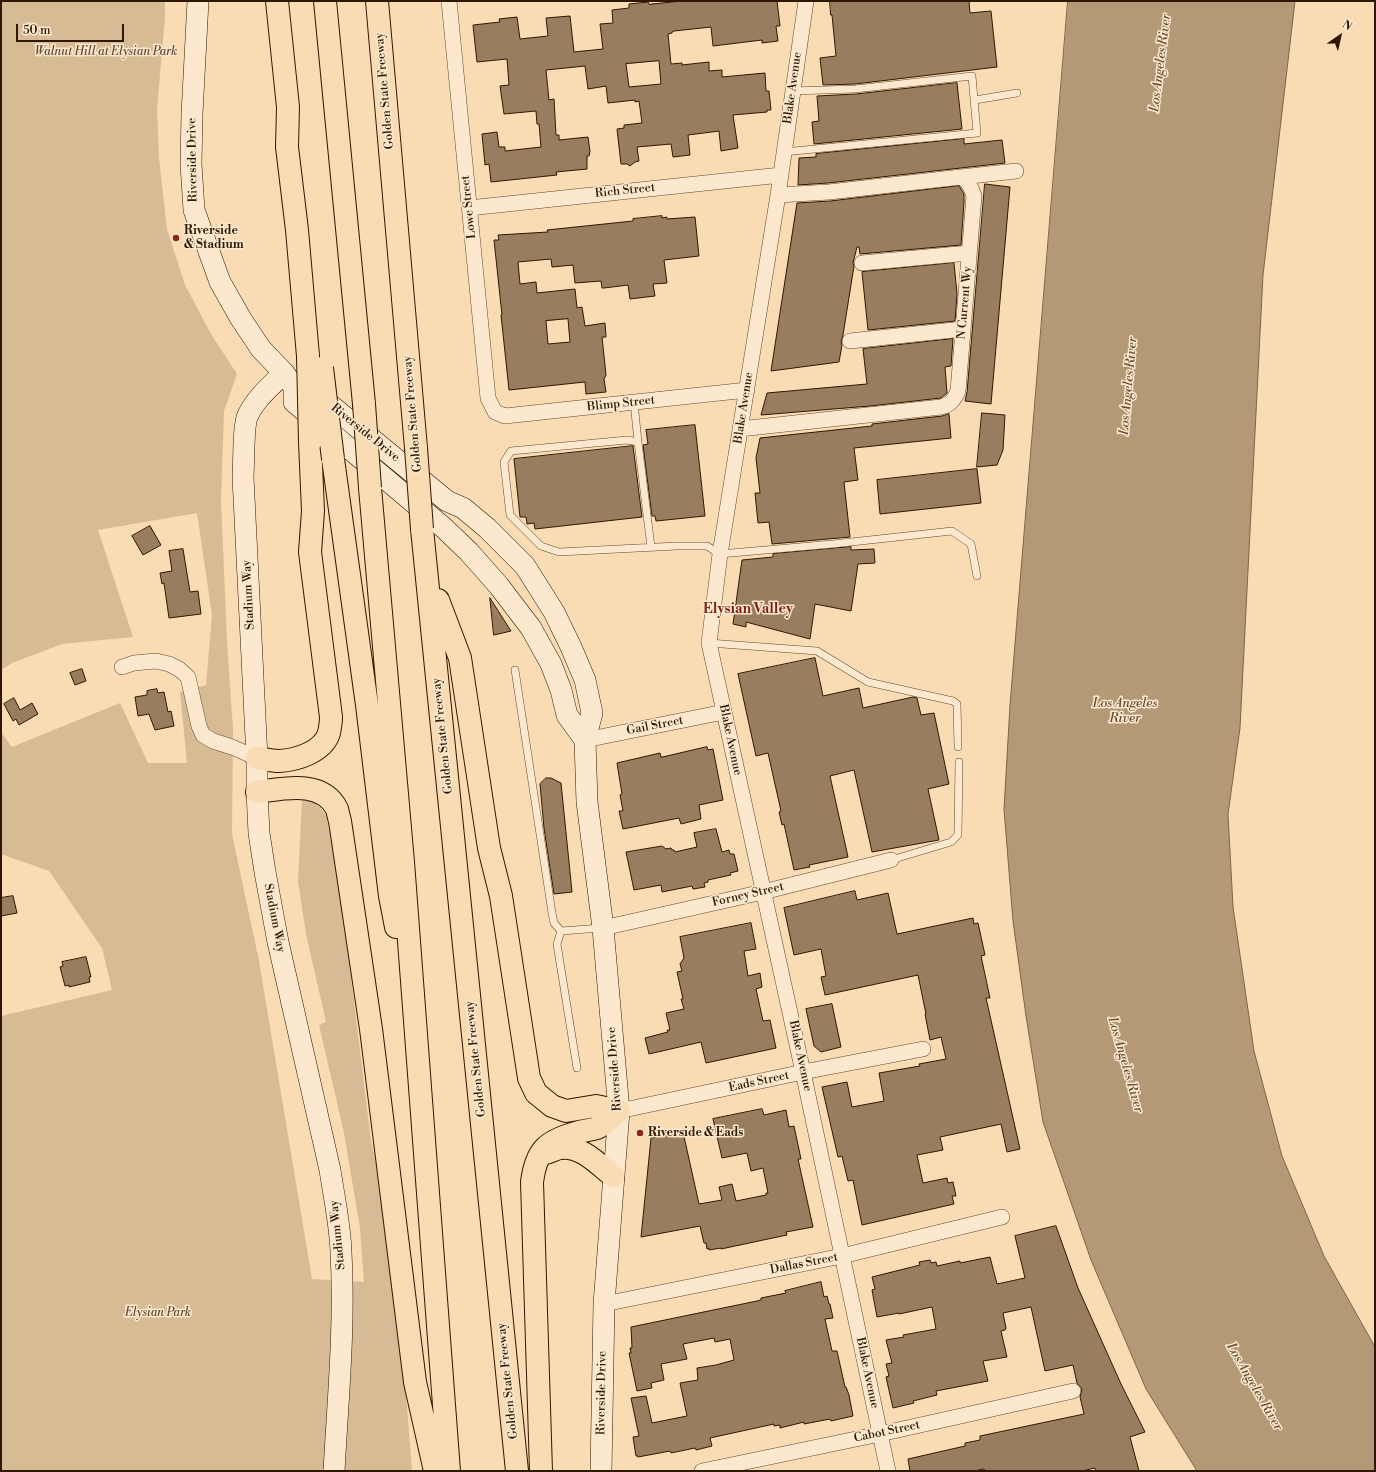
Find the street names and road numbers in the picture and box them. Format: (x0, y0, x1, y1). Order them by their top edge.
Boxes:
street label: Golden State Freeway (373, 32, 397, 150)
street label: Blake Avenue (781, 51, 805, 125)
street label: Riverside Drive (185, 118, 201, 202)
street label: Lowe Street (459, 175, 479, 239)
street label: Rich Street (594, 181, 656, 201)
street label: N Current Wy (955, 266, 975, 340)
street label: Golden State Freeway (401, 355, 425, 473)
street label: Blake Avenue (731, 371, 757, 445)
street label: Blimp Street (586, 393, 656, 415)
street label: Riverside Drive (328, 401, 402, 465)
street label: Stadium Way (240, 560, 258, 630)
street label: Golden State Freeway (430, 677, 456, 795)
street label: Blake Avenue (715, 703, 745, 777)
street label: Gail Street (625, 713, 685, 739)
street label: Forney Street (711, 880, 785, 910)
street label: Stadium Way (260, 882, 288, 954)
street label: Golden State Freeway (463, 1000, 489, 1118)
street label: Blake Avenue (785, 1019, 815, 1093)
street label: Riverside Drive (605, 1026, 625, 1112)
street label: Eads Street (727, 1069, 791, 1095)
street label: Stadium Way (327, 1199, 349, 1271)
street label: Dallas Street (769, 1250, 839, 1278)
street label: Golden State Freeway (495, 1322, 521, 1440)
street label: Blake Avenue (852, 1336, 882, 1410)
street label: Riverside Drive (594, 1351, 610, 1435)
street label: Cabot Street (853, 1418, 921, 1446)

